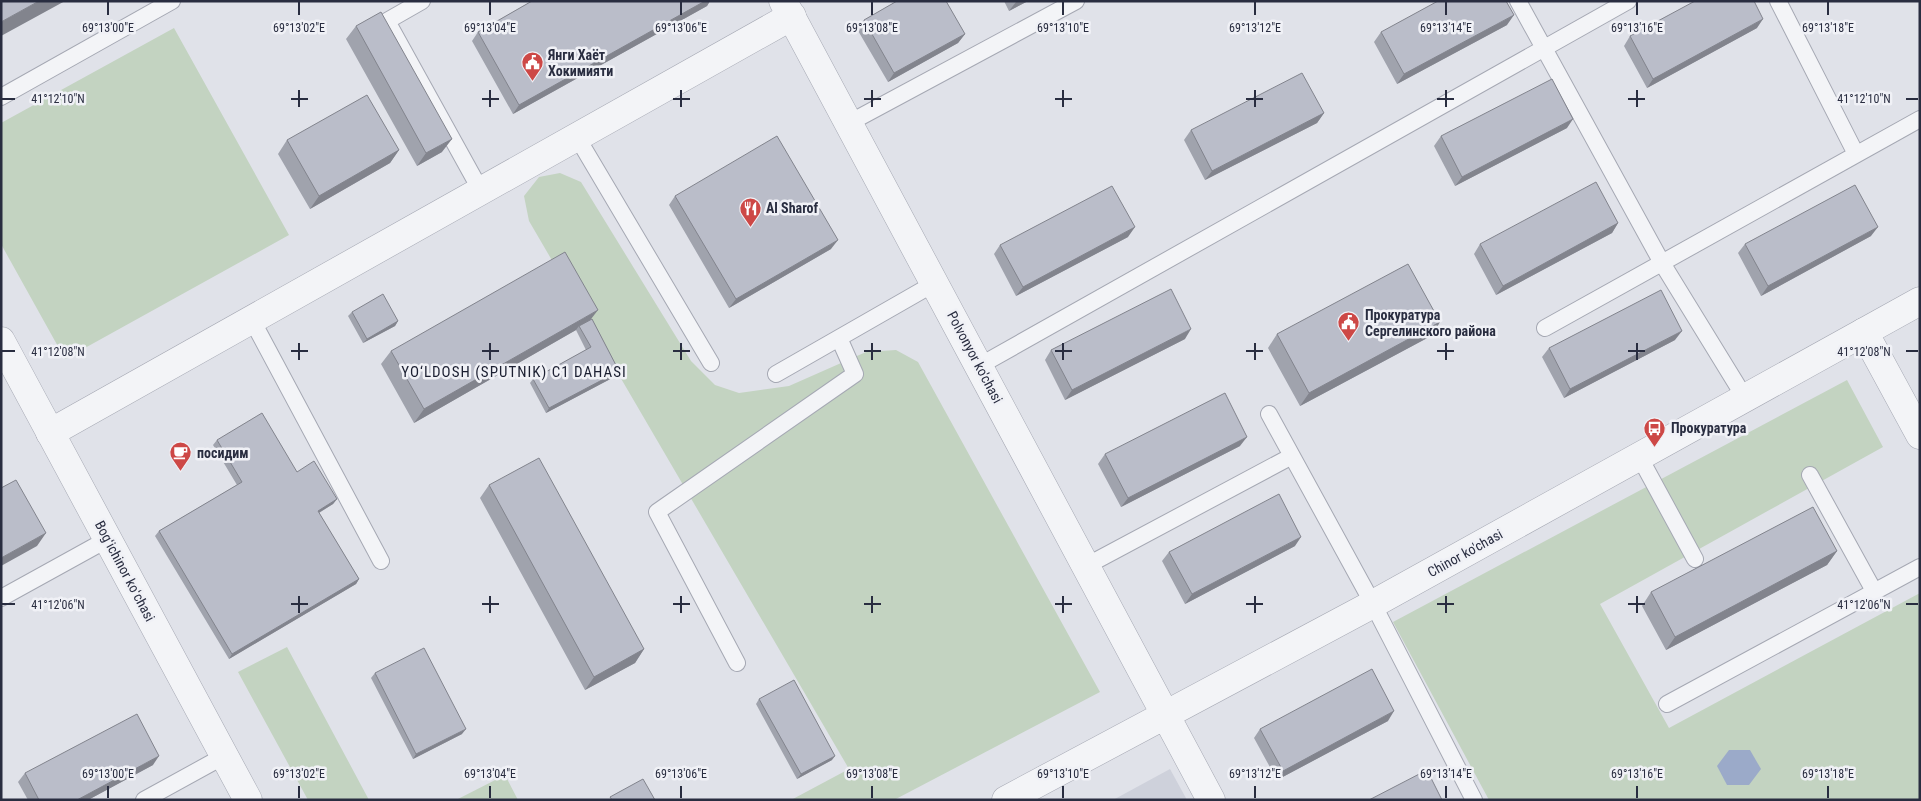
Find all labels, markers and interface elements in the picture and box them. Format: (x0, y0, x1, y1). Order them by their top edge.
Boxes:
text: 69°13'00"E (82, 21, 134, 35)
text: 69°13'02"E (273, 21, 325, 35)
text: 69°13'04"E (464, 21, 516, 35)
text: 69°13'06"E (655, 21, 707, 35)
text: 69°13'08"E (846, 21, 898, 35)
text: 69°13'10"E (1037, 21, 1089, 35)
text: 69°13'12"E (1229, 21, 1281, 35)
text: 69°13'14"E (1420, 21, 1472, 35)
text: 69°13'16"E (1611, 21, 1663, 35)
text: 69°13'18"E (1802, 21, 1854, 35)
place label: Янги Хаёт Хокимияти (547, 47, 613, 79)
public building icon: Янги Хаёт Хокимияти (520, 51, 544, 82)
text: 41°12'10"N (31, 92, 85, 106)
text: 41°12'10"N (1837, 92, 1891, 106)
restaurant icon: Al Sharof (738, 196, 762, 227)
place label: Al Sharof (766, 200, 819, 216)
place label: Прокуратура Сергелинского района (1365, 307, 1496, 339)
street label: Polvonyor ko'chasi (944, 308, 1006, 406)
public building icon: Прокуратура Сергелинского района (1337, 311, 1361, 342)
text: 41°12'08"N (31, 345, 85, 359)
text: 41°12'08"N (1837, 345, 1891, 359)
district label: YO‘LDOSH (SPUTNIK) C1 DAHASI (401, 363, 627, 381)
bus stop icon: Прокуратура (1643, 416, 1667, 447)
place label: Прокуратура (1671, 420, 1747, 436)
cafe icon: посидим (169, 441, 193, 472)
place label: посидим (197, 445, 248, 461)
street label: Bogʻichinor koʻchasi (92, 518, 158, 624)
street label: Chinor ko'chasi (1425, 526, 1505, 580)
text: 41°12'06"N (31, 598, 85, 612)
text: 41°12'06"N (1837, 598, 1891, 612)
text: 69°13'00"E (82, 767, 134, 781)
text: 69°13'02"E (273, 767, 325, 781)
text: 69°13'04"E (464, 767, 516, 781)
text: 69°13'06"E (655, 767, 707, 781)
text: 69°13'08"E (846, 767, 898, 781)
text: 69°13'10"E (1037, 767, 1089, 781)
text: 69°13'12"E (1229, 767, 1281, 781)
text: 69°13'14"E (1420, 767, 1472, 781)
text: 69°13'16"E (1611, 767, 1663, 781)
text: 69°13'18"E (1802, 767, 1854, 781)

